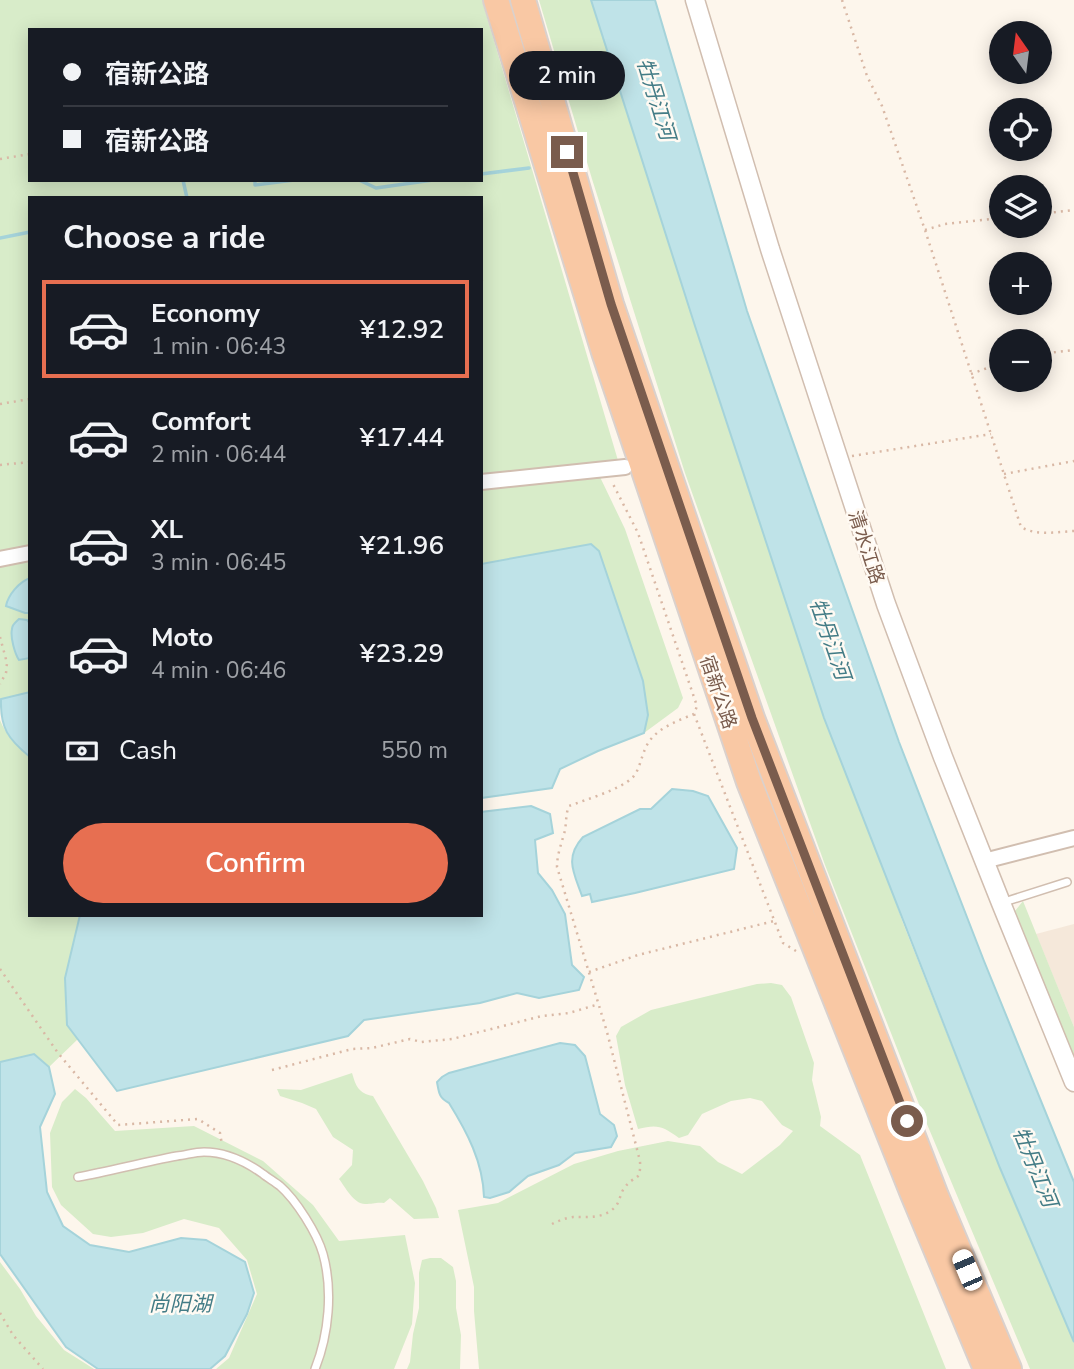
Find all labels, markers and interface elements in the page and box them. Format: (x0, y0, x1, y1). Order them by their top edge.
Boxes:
north arrow (989, 21, 1052, 84)
map controls (989, 21, 1052, 392)
callout: 2 min (509, 51, 625, 100)
water label: 牡丹江河 (630, 55, 683, 147)
text: 宿新公路 (105, 57, 209, 92)
text: 2 min (538, 60, 596, 91)
button: locate (989, 98, 1052, 161)
text: 宿新公路 (105, 124, 209, 159)
route end (551, 136, 583, 168)
button: layers (989, 175, 1052, 238)
text: Choose a ride (63, 216, 265, 259)
button: + (989, 252, 1052, 315)
text: Economy (151, 296, 260, 331)
icon: car (67, 298, 130, 361)
text: ¥12.92 (360, 312, 444, 347)
button: − (989, 329, 1052, 392)
text: 1 min · 06:43 (151, 331, 286, 362)
text: Comfort (151, 404, 251, 439)
icon: car (67, 406, 130, 469)
text: ¥17.44 (360, 420, 444, 455)
text: 2 min · 06:44 (151, 439, 286, 470)
street label: 清水江路 (842, 507, 890, 587)
text: XL (151, 512, 183, 547)
icon: car (67, 514, 130, 577)
text: ¥21.96 (360, 528, 444, 563)
text: 3 min · 06:45 (151, 547, 286, 578)
water label: 牡丹江河 (803, 595, 858, 687)
text: Moto (151, 620, 213, 655)
icon: car (67, 622, 130, 685)
text: ¥23.29 (360, 636, 444, 671)
street label: 宿新公路 (693, 652, 743, 732)
text: 4 min · 06:46 (151, 655, 286, 686)
icon: cash (63, 732, 101, 770)
text: Cash (119, 733, 177, 768)
text: 550 m (381, 735, 448, 766)
button: Confirm (63, 823, 448, 903)
route start (891, 1105, 923, 1137)
water label: 牡丹江河 (1006, 1123, 1065, 1215)
car (950, 1247, 985, 1293)
water label: 尚阳湖 (149, 1290, 214, 1318)

